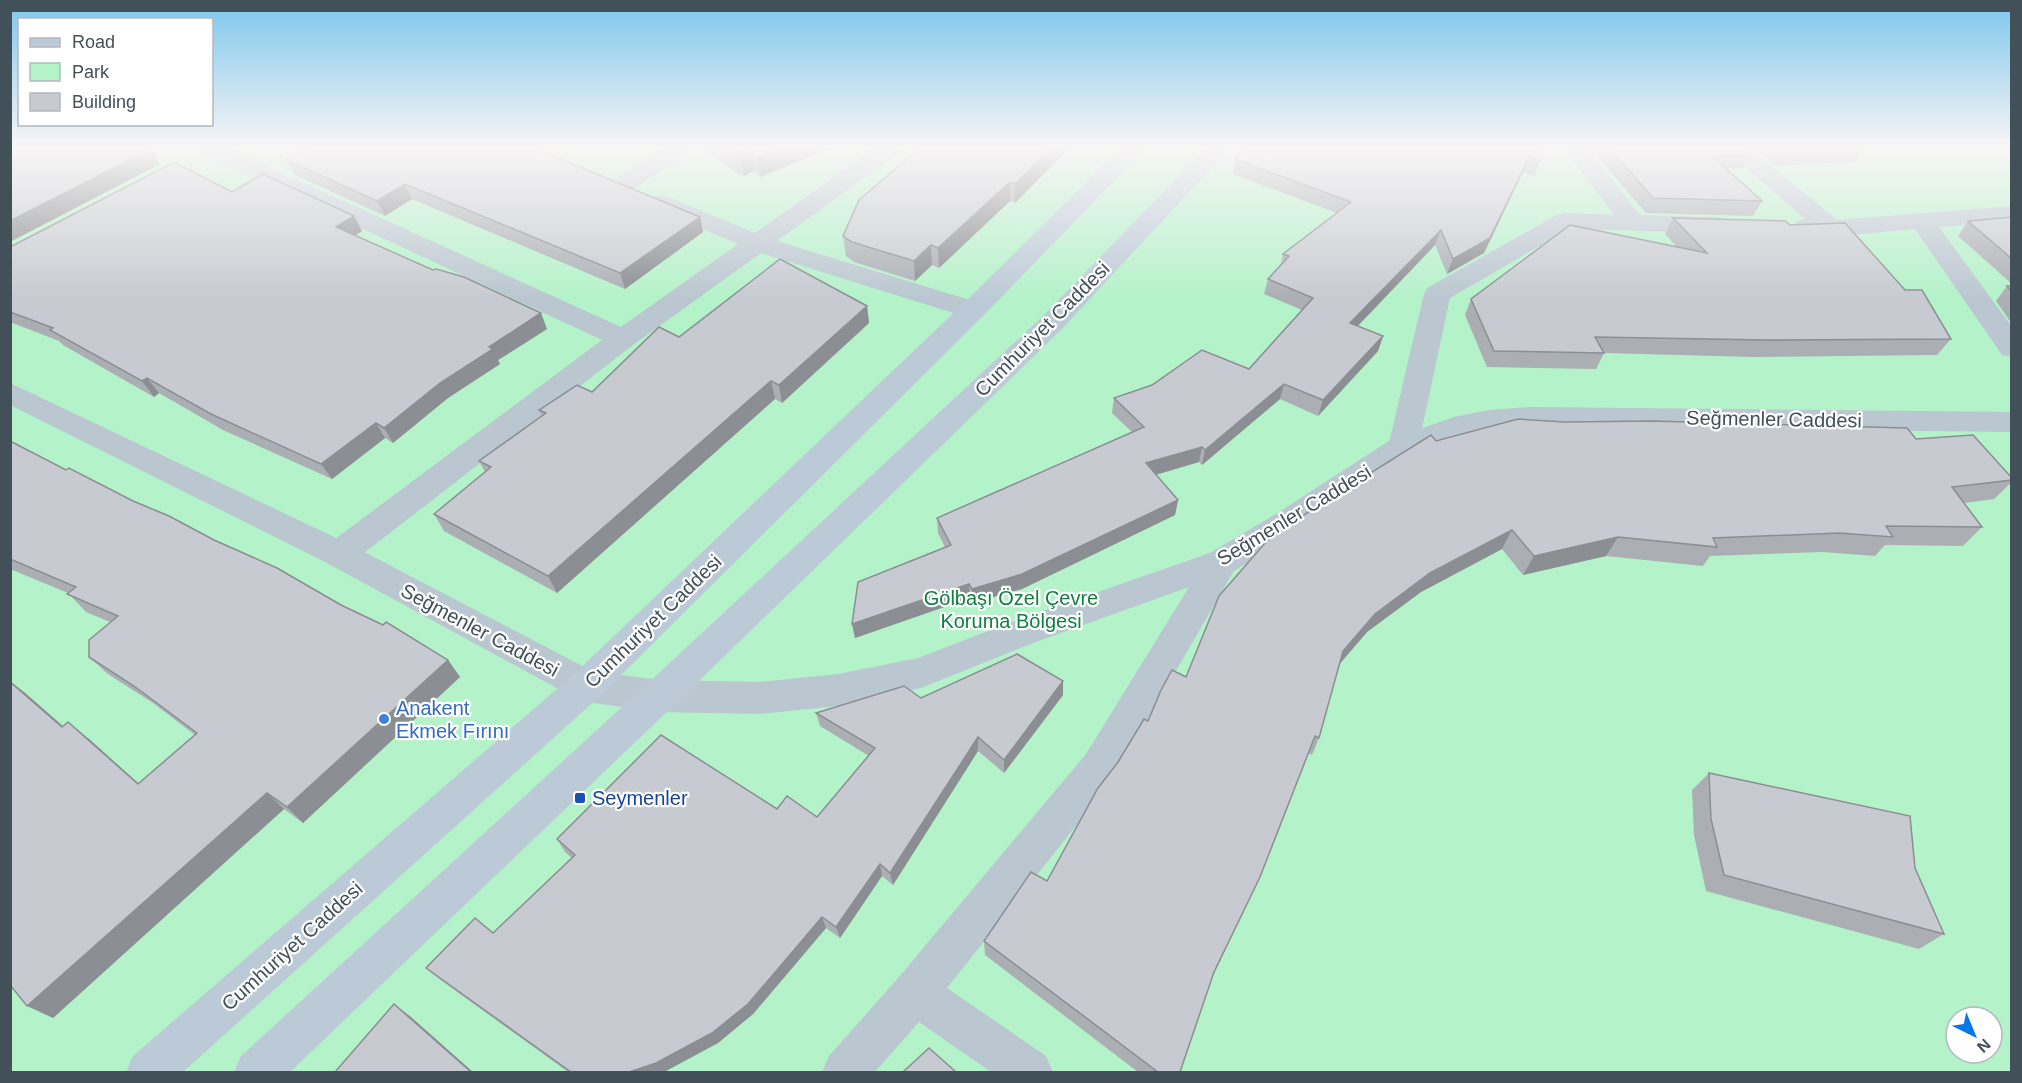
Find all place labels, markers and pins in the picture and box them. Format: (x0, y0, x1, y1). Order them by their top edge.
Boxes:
place label: Anakent Ekmek Fırını (396, 697, 509, 742)
marker: Anakent Ekmek Fırını (377, 712, 391, 726)
place label: Seymenler (592, 787, 688, 809)
marker: Seymenler (573, 791, 587, 805)

